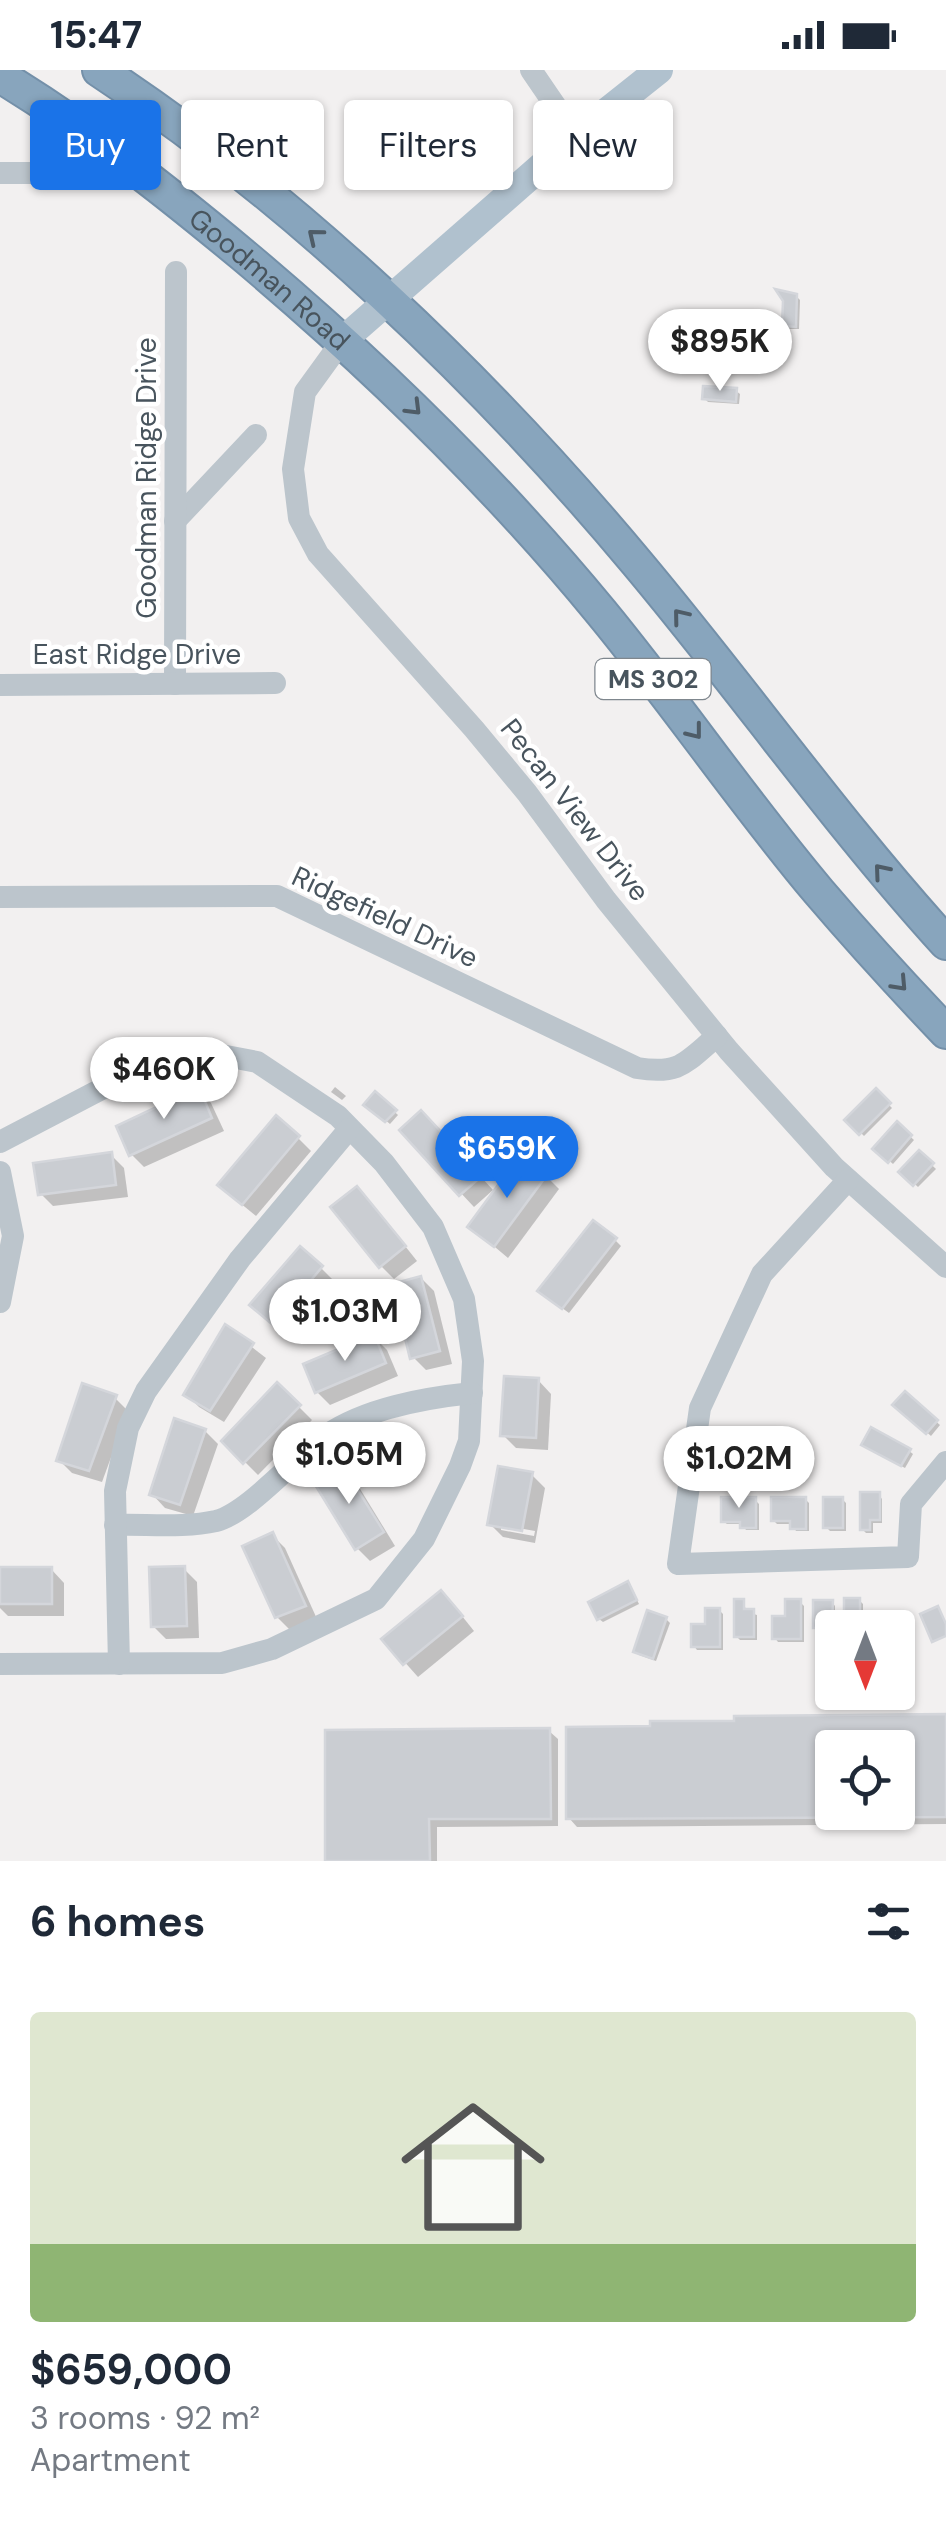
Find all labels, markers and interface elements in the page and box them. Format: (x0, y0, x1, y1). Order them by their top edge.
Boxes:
text: 15:47 (50, 10, 142, 60)
chip: Buy (30, 100, 161, 190)
chip: Rent (181, 100, 324, 190)
chip: Filters (344, 100, 513, 190)
chip: New (533, 100, 673, 190)
street label: Goodman Road (181, 200, 358, 358)
one-way arrow (308, 230, 326, 248)
pin: $895K (650, 309, 790, 394)
text: $895K (670, 320, 770, 362)
street label: Goodman Ridge Drive (128, 337, 165, 619)
one-way arrow (402, 396, 420, 414)
one-way arrow (673, 609, 691, 627)
street label: East Ridge Drive (33, 636, 241, 673)
road number: MS 302 (596, 659, 710, 699)
street label: Pecan View Drive (492, 711, 658, 909)
one-way arrow (683, 721, 700, 739)
street label: Ridgefield Drive (286, 858, 484, 976)
one-way arrow (875, 864, 893, 882)
one-way arrow (888, 972, 906, 991)
pin: $460K (94, 1037, 234, 1122)
text: $460K (112, 1048, 216, 1090)
pin: $659K (437, 1116, 577, 1201)
text: $659K (457, 1127, 557, 1169)
pin: $1.03M (264, 1279, 426, 1364)
text: $1.03M (291, 1290, 399, 1332)
pin: $1.05M (268, 1422, 430, 1507)
pin: $1.02M (658, 1426, 820, 1511)
text: $1.05M (295, 1433, 403, 1475)
text: $1.02M (686, 1437, 792, 1479)
north arrow (815, 1610, 915, 1710)
map controls (815, 1610, 915, 1830)
button: locate (815, 1730, 915, 1830)
text: 6 homes (30, 1894, 205, 1949)
icon: filters (861, 1894, 916, 1949)
icon: home (383, 2077, 563, 2257)
text: $659,000 (30, 2342, 232, 2397)
text: 3 rooms · 92 m² (30, 2397, 260, 2439)
text: Apartment (30, 2439, 191, 2481)

